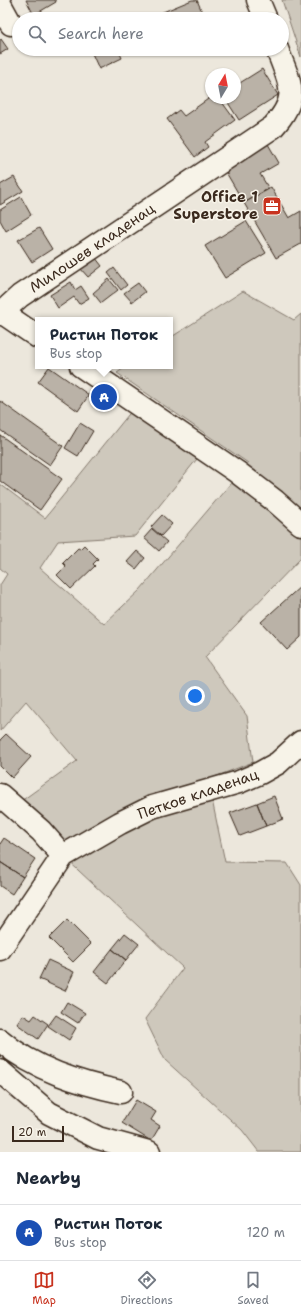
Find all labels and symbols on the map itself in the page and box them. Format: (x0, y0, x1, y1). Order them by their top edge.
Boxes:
north arrow (205, 68, 241, 104)
place label: Office 1 Superstore (173, 187, 258, 224)
office icon: Office 1 Superstore (261, 195, 283, 217)
street label: Милошев кладенац (25, 198, 159, 298)
pin: A (91, 382, 117, 412)
your location (185, 686, 205, 706)
street label: Петков кладенац (135, 764, 261, 824)
scale bar (12, 1124, 64, 1143)

